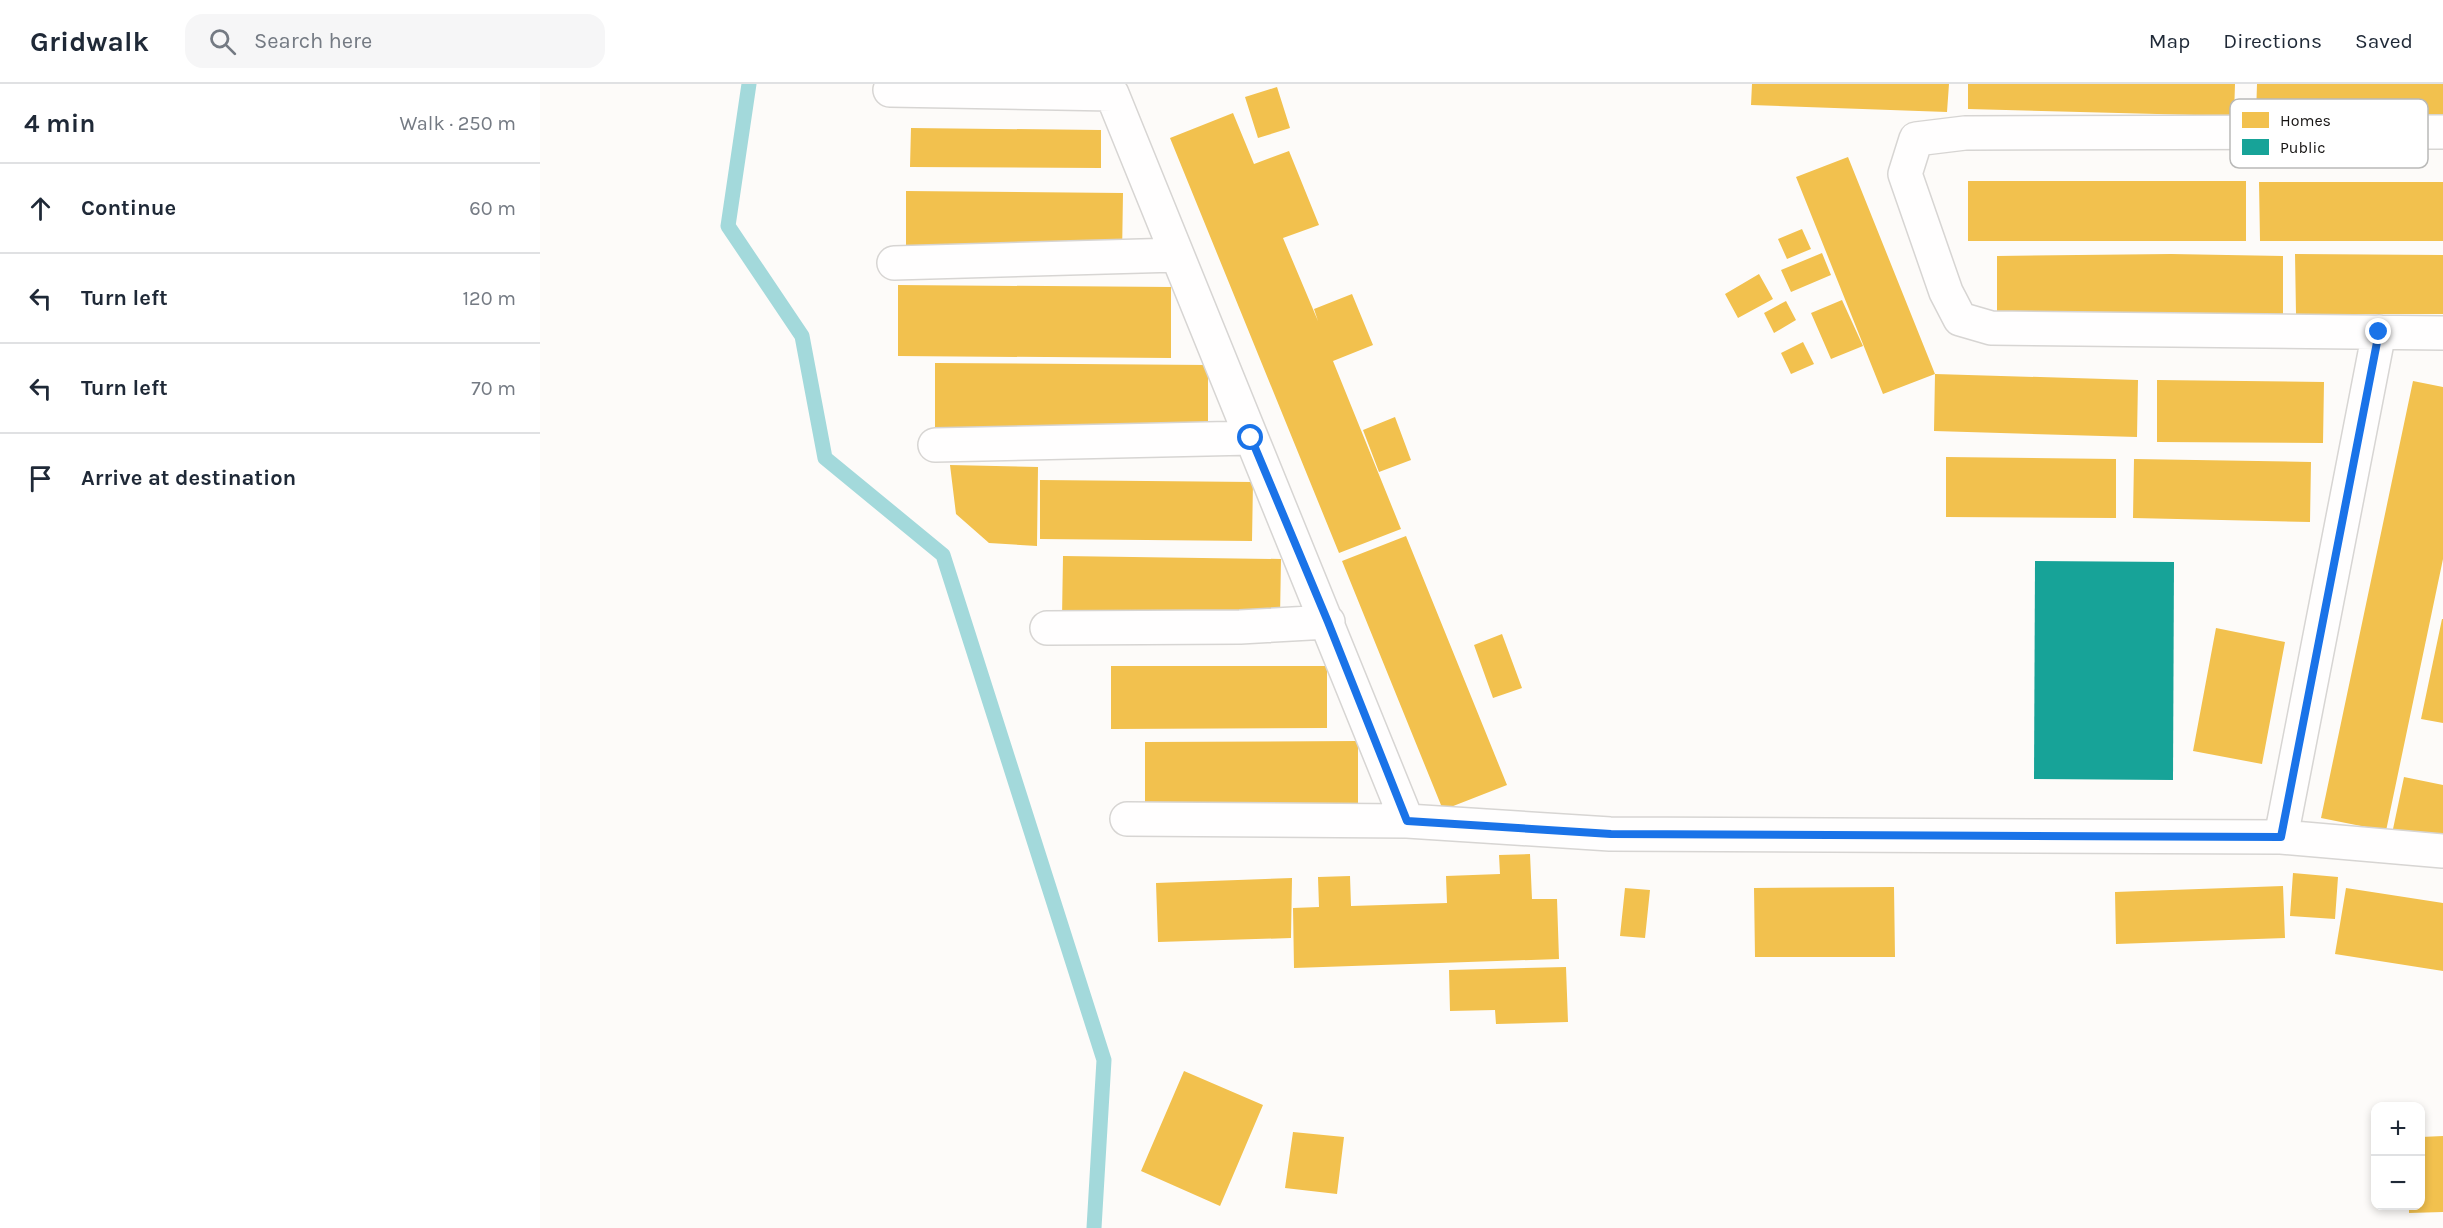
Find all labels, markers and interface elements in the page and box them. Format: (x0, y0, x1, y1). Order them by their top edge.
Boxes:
search box (185, 14, 605, 68)
text: Gridwalk (30, 25, 149, 58)
icon: search (206, 25, 239, 58)
text: Search here (254, 28, 372, 54)
text: Map (2149, 29, 2190, 53)
text: Directions (2223, 29, 2322, 53)
text: Saved (2355, 29, 2413, 53)
legend (2230, 99, 2428, 168)
text: 4 min (24, 108, 95, 139)
text: Homes (2280, 111, 2331, 130)
text: Walk · 250 m (400, 112, 516, 135)
text: Public (2280, 138, 2326, 157)
icon: ahead (24, 192, 57, 225)
text: Continue (81, 195, 176, 221)
text: 60 m (469, 197, 516, 220)
icon: left (24, 282, 57, 315)
text: Turn left (81, 285, 168, 311)
text: 120 m (462, 287, 516, 310)
route end (2365, 318, 2391, 344)
icon: left (24, 372, 57, 405)
text: Turn left (81, 375, 168, 401)
text: 70 m (471, 377, 516, 400)
route start (1237, 424, 1263, 450)
icon: arrive (24, 462, 57, 495)
text: Arrive at destination (81, 465, 296, 491)
map controls (2371, 1102, 2425, 1210)
button: + (2371, 1102, 2425, 1156)
button: − (2371, 1156, 2425, 1210)

